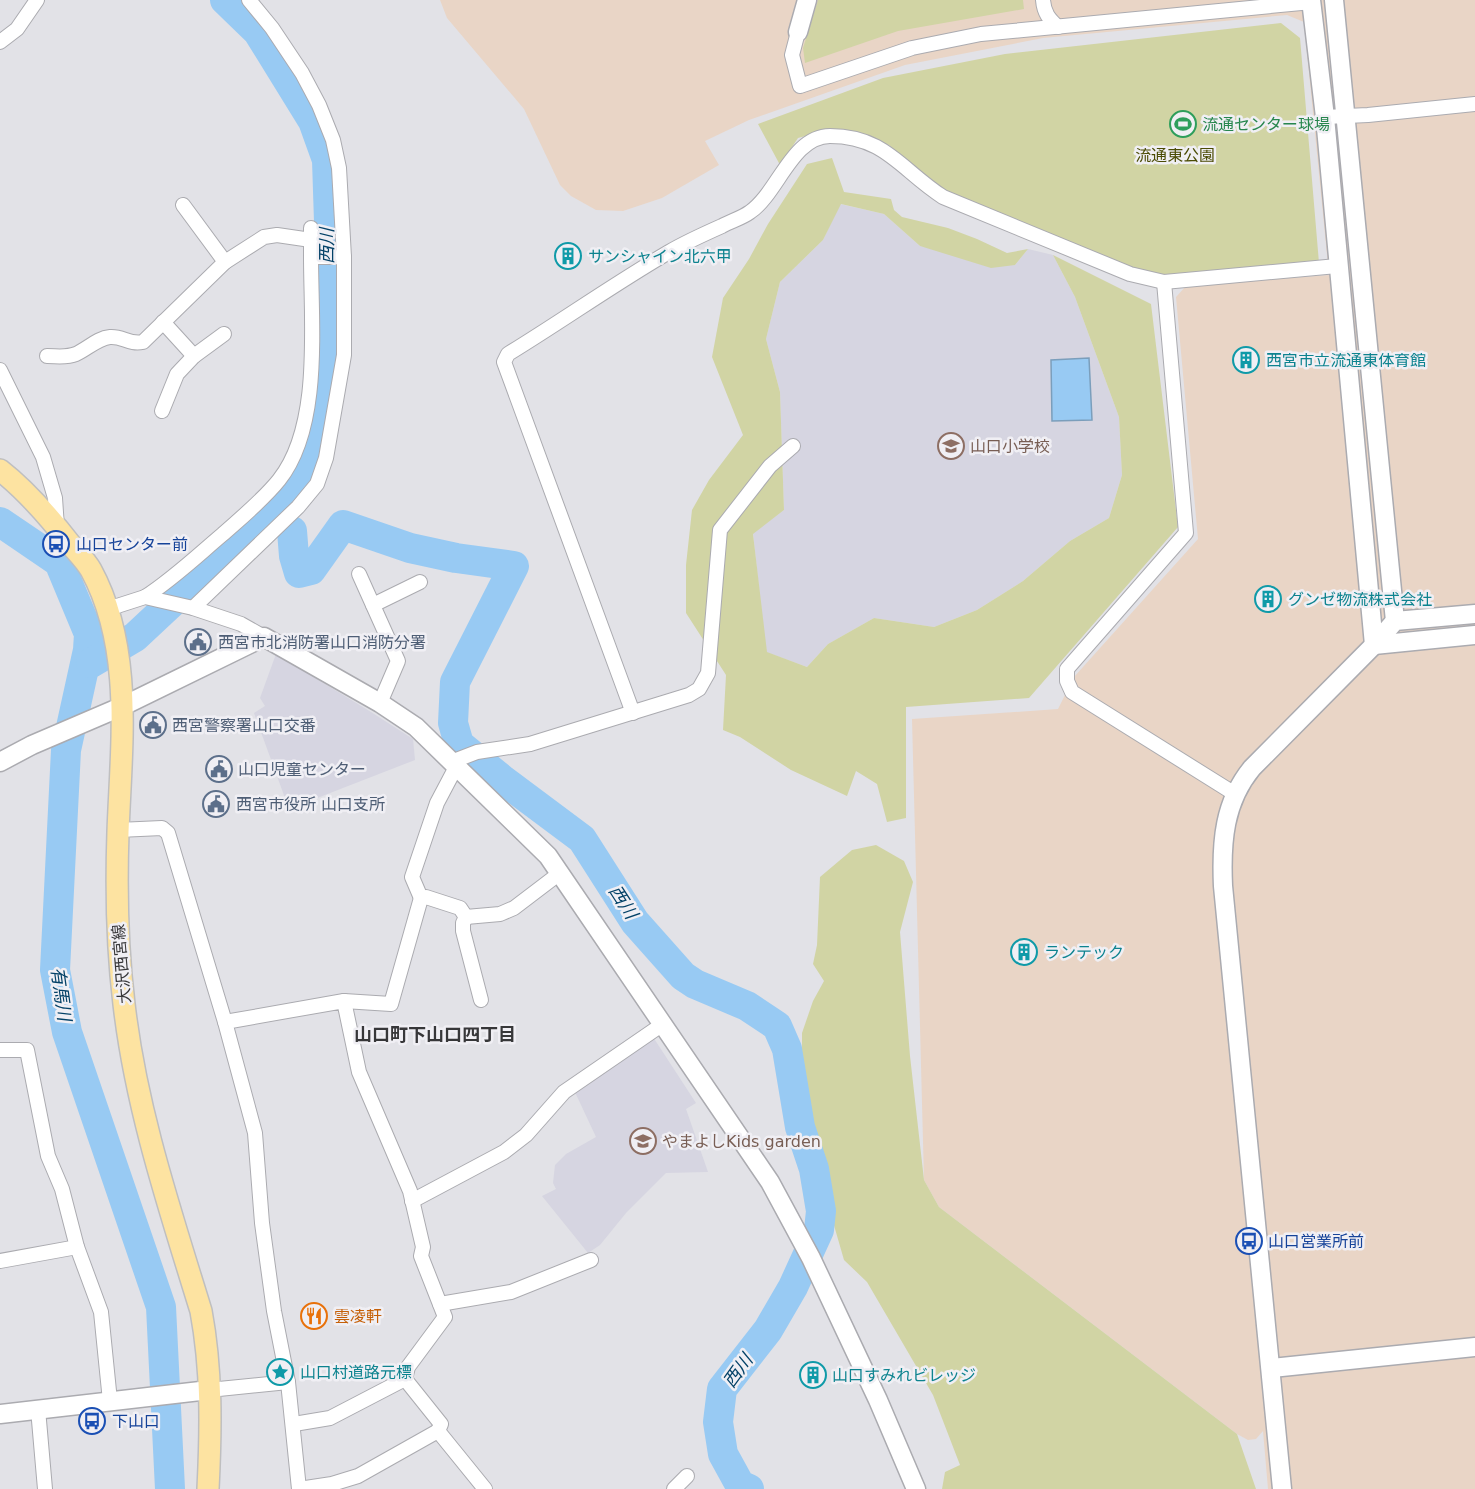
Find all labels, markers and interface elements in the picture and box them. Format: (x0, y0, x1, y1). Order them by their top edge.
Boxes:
sports icon: 流通センター球場 (1168, 109, 1198, 139)
place label: 流通センター球場 (1202, 115, 1330, 134)
park label: 流通東公園 (1135, 146, 1215, 165)
water label: 西川 (316, 226, 337, 264)
building icon: サンシャイン北六甲 (553, 241, 583, 271)
place label: サンシャイン北六甲 (588, 247, 732, 266)
building icon: 西宮市立流通東体育館 (1231, 345, 1261, 375)
place label: 西宮市立流通東体育館 (1266, 351, 1426, 370)
school or university icon: 山口小学校 (936, 431, 966, 461)
place label: 山口小学校 (970, 437, 1050, 456)
bus stop icon: 山口センター前 (41, 529, 71, 559)
place label: 山口センター前 (76, 535, 188, 554)
building icon: グンゼ物流株式会社 (1253, 584, 1283, 614)
place label: グンゼ物流株式会社 (1288, 590, 1432, 609)
public building icon: 西宮市北消防署山口消防分署 (183, 627, 213, 657)
place label: 西宮市北消防署山口消防分署 (218, 633, 426, 652)
public building icon: 西宮警察署山口交番 (138, 710, 168, 740)
place label: 西宮警察署山口交番 (172, 716, 316, 735)
public building icon: 山口児童センター (204, 754, 234, 784)
place label: 山口児童センター (238, 760, 366, 779)
public building icon: 西宮市役所 山口支所 (201, 789, 231, 819)
place label: 西宮市役所 山口支所 (236, 795, 385, 814)
water label: 西川 (605, 881, 643, 924)
street label: 大沢西宮線 (109, 923, 134, 1005)
building icon: ランテック (1009, 937, 1039, 967)
place label: ランテック (1044, 943, 1124, 962)
water label: 有馬川 (47, 966, 76, 1024)
district label: 山口町下山口四丁目 (354, 1024, 516, 1045)
school or university icon: やまよしKids garden (628, 1126, 658, 1156)
place label: やまよしKids garden (662, 1132, 821, 1151)
bus stop icon: 山口営業所前 (1234, 1226, 1264, 1256)
place label: 山口営業所前 (1268, 1232, 1364, 1251)
restaurant icon: 雲凌軒 (299, 1301, 329, 1331)
place label: 雲凌軒 (334, 1307, 382, 1326)
water label: 西川 (719, 1348, 758, 1391)
place icon: 山口村道路元標 (265, 1357, 295, 1387)
building icon: 山口すみれビレッジ (798, 1360, 828, 1390)
place label: 山口村道路元標 (300, 1363, 412, 1382)
place label: 山口すみれビレッジ (832, 1366, 976, 1385)
bus stop icon: 下山口 (77, 1406, 107, 1436)
place label: 下山口 (112, 1412, 160, 1431)

